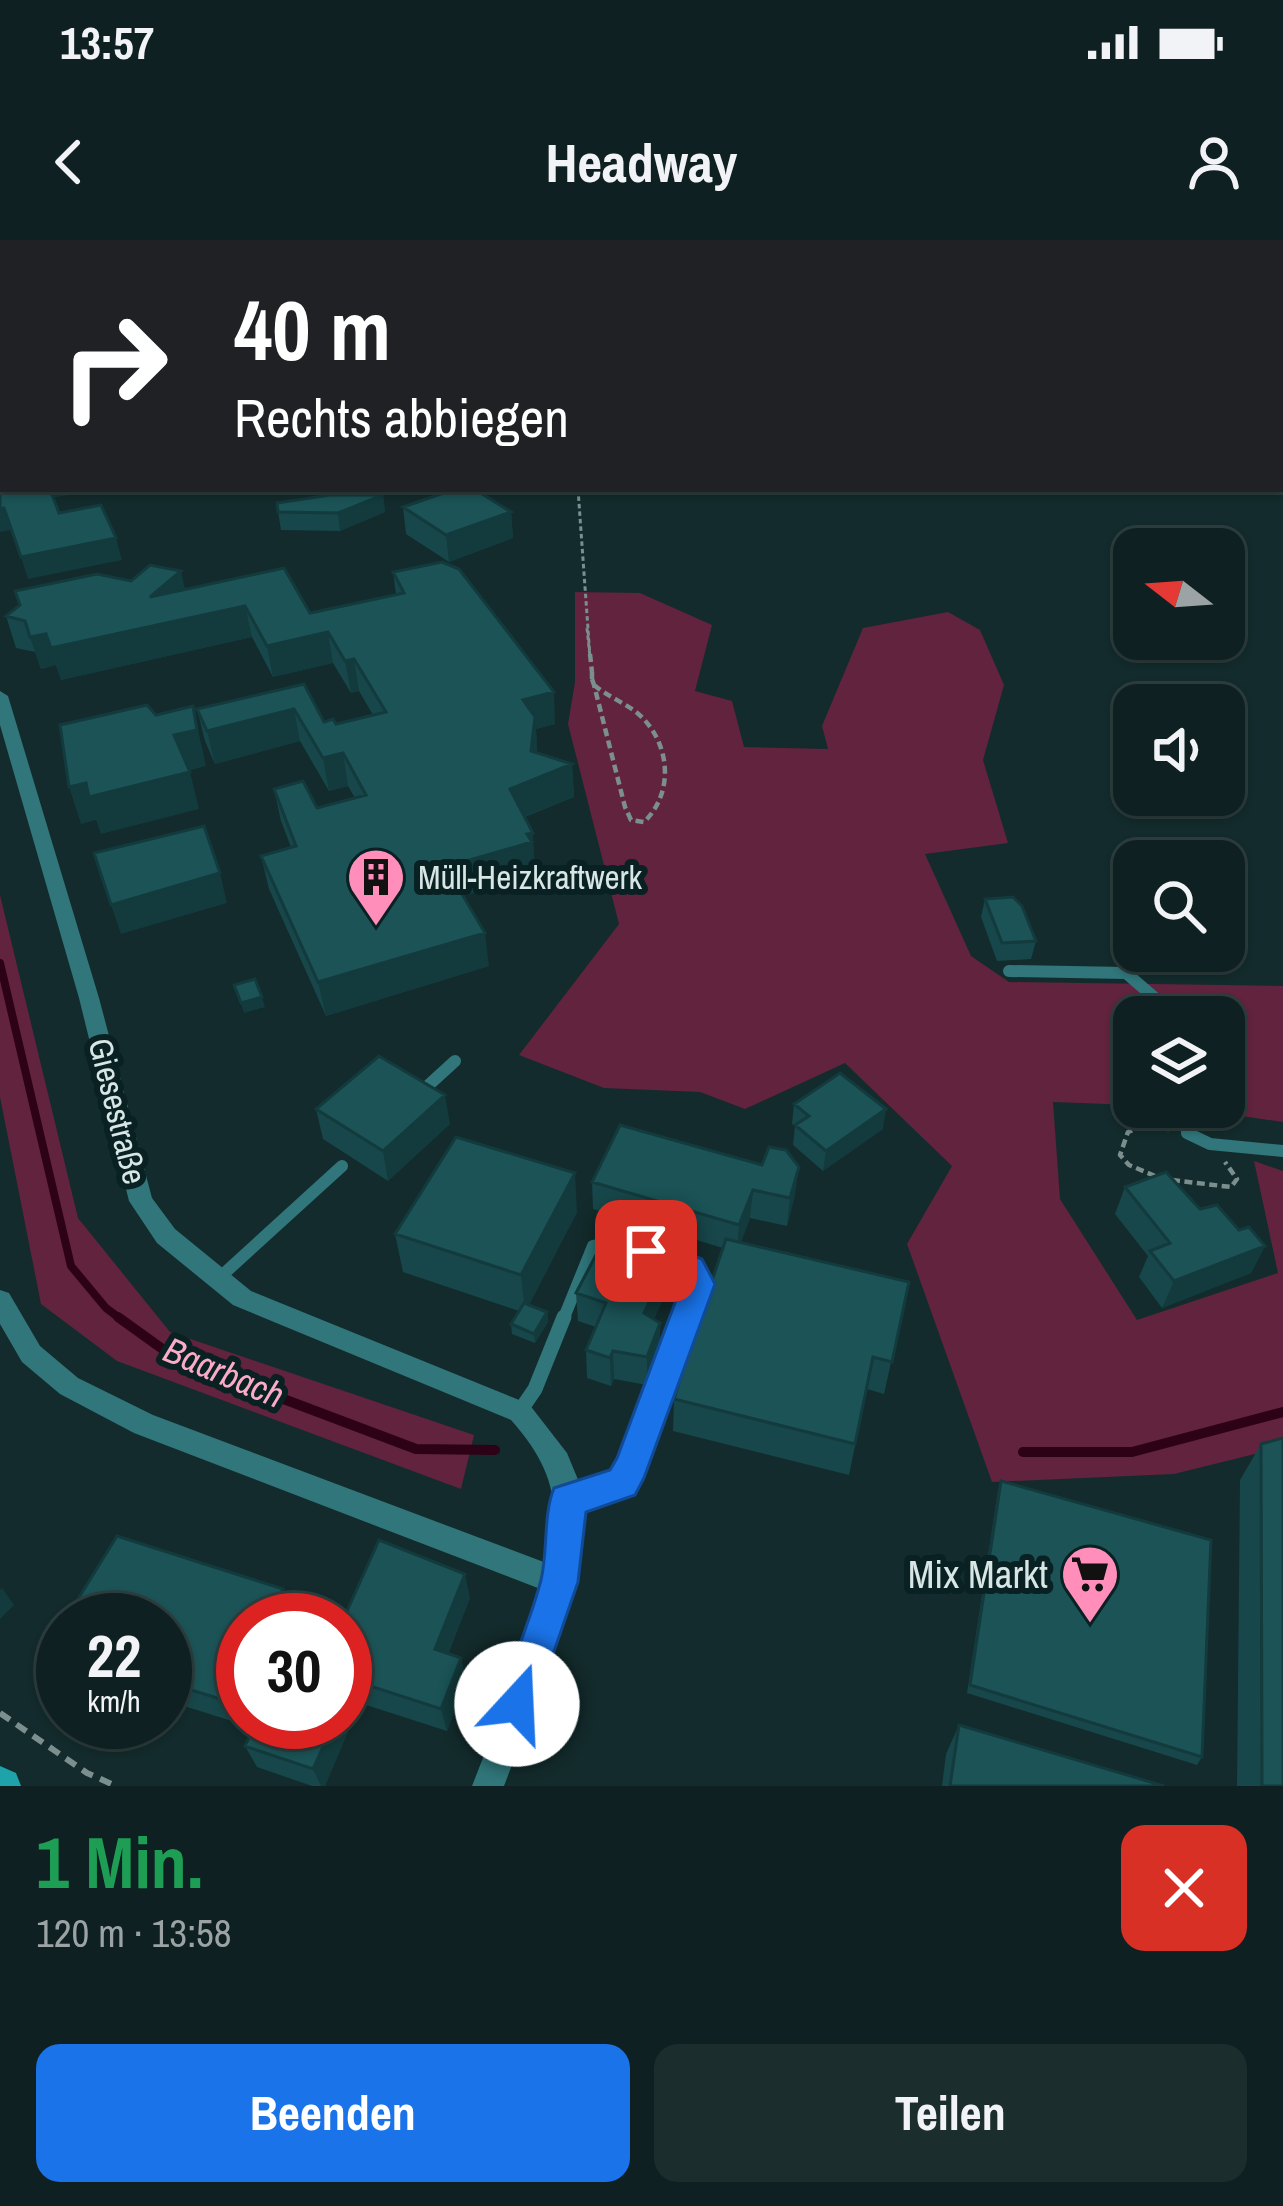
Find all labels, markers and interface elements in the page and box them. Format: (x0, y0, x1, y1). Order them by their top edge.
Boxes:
text: 13:57 (60, 12, 154, 73)
text: Headway (546, 126, 737, 199)
icon: back (36, 129, 102, 195)
icon: person (1181, 129, 1247, 195)
text: 40 m (234, 273, 391, 386)
icon: right (36, 288, 192, 444)
text: Rechts abbiegen (234, 381, 569, 454)
north arrow (1113, 528, 1245, 660)
map controls (1113, 528, 1245, 1128)
button: sound (1113, 684, 1245, 816)
button: search (1113, 840, 1245, 972)
building icon: Müll-Heizkraftwerk (345, 846, 407, 928)
place label: Müll-Heizkraftwerk (418, 855, 642, 899)
button: layers (1113, 996, 1245, 1128)
street label: Giesestraße (79, 1033, 157, 1189)
pin (595, 1200, 697, 1302)
icon: arrive (613, 1218, 679, 1284)
water label: Baarbach (156, 1325, 292, 1419)
supermarket icon: Mix Markt (1059, 1543, 1121, 1625)
place label: Mix Markt (908, 1548, 1048, 1600)
speed limit sign: 30 (216, 1593, 372, 1749)
text: 22 (87, 1615, 141, 1696)
position arrow (454, 1641, 580, 1767)
text: km/h (87, 1681, 141, 1721)
text: 1 Min. (36, 1813, 203, 1910)
button: close (1121, 1825, 1247, 1951)
text: 120 m · 13:58 (36, 1907, 232, 1959)
button: Beenden (36, 2044, 630, 2182)
button: Teilen (654, 2044, 1247, 2182)

